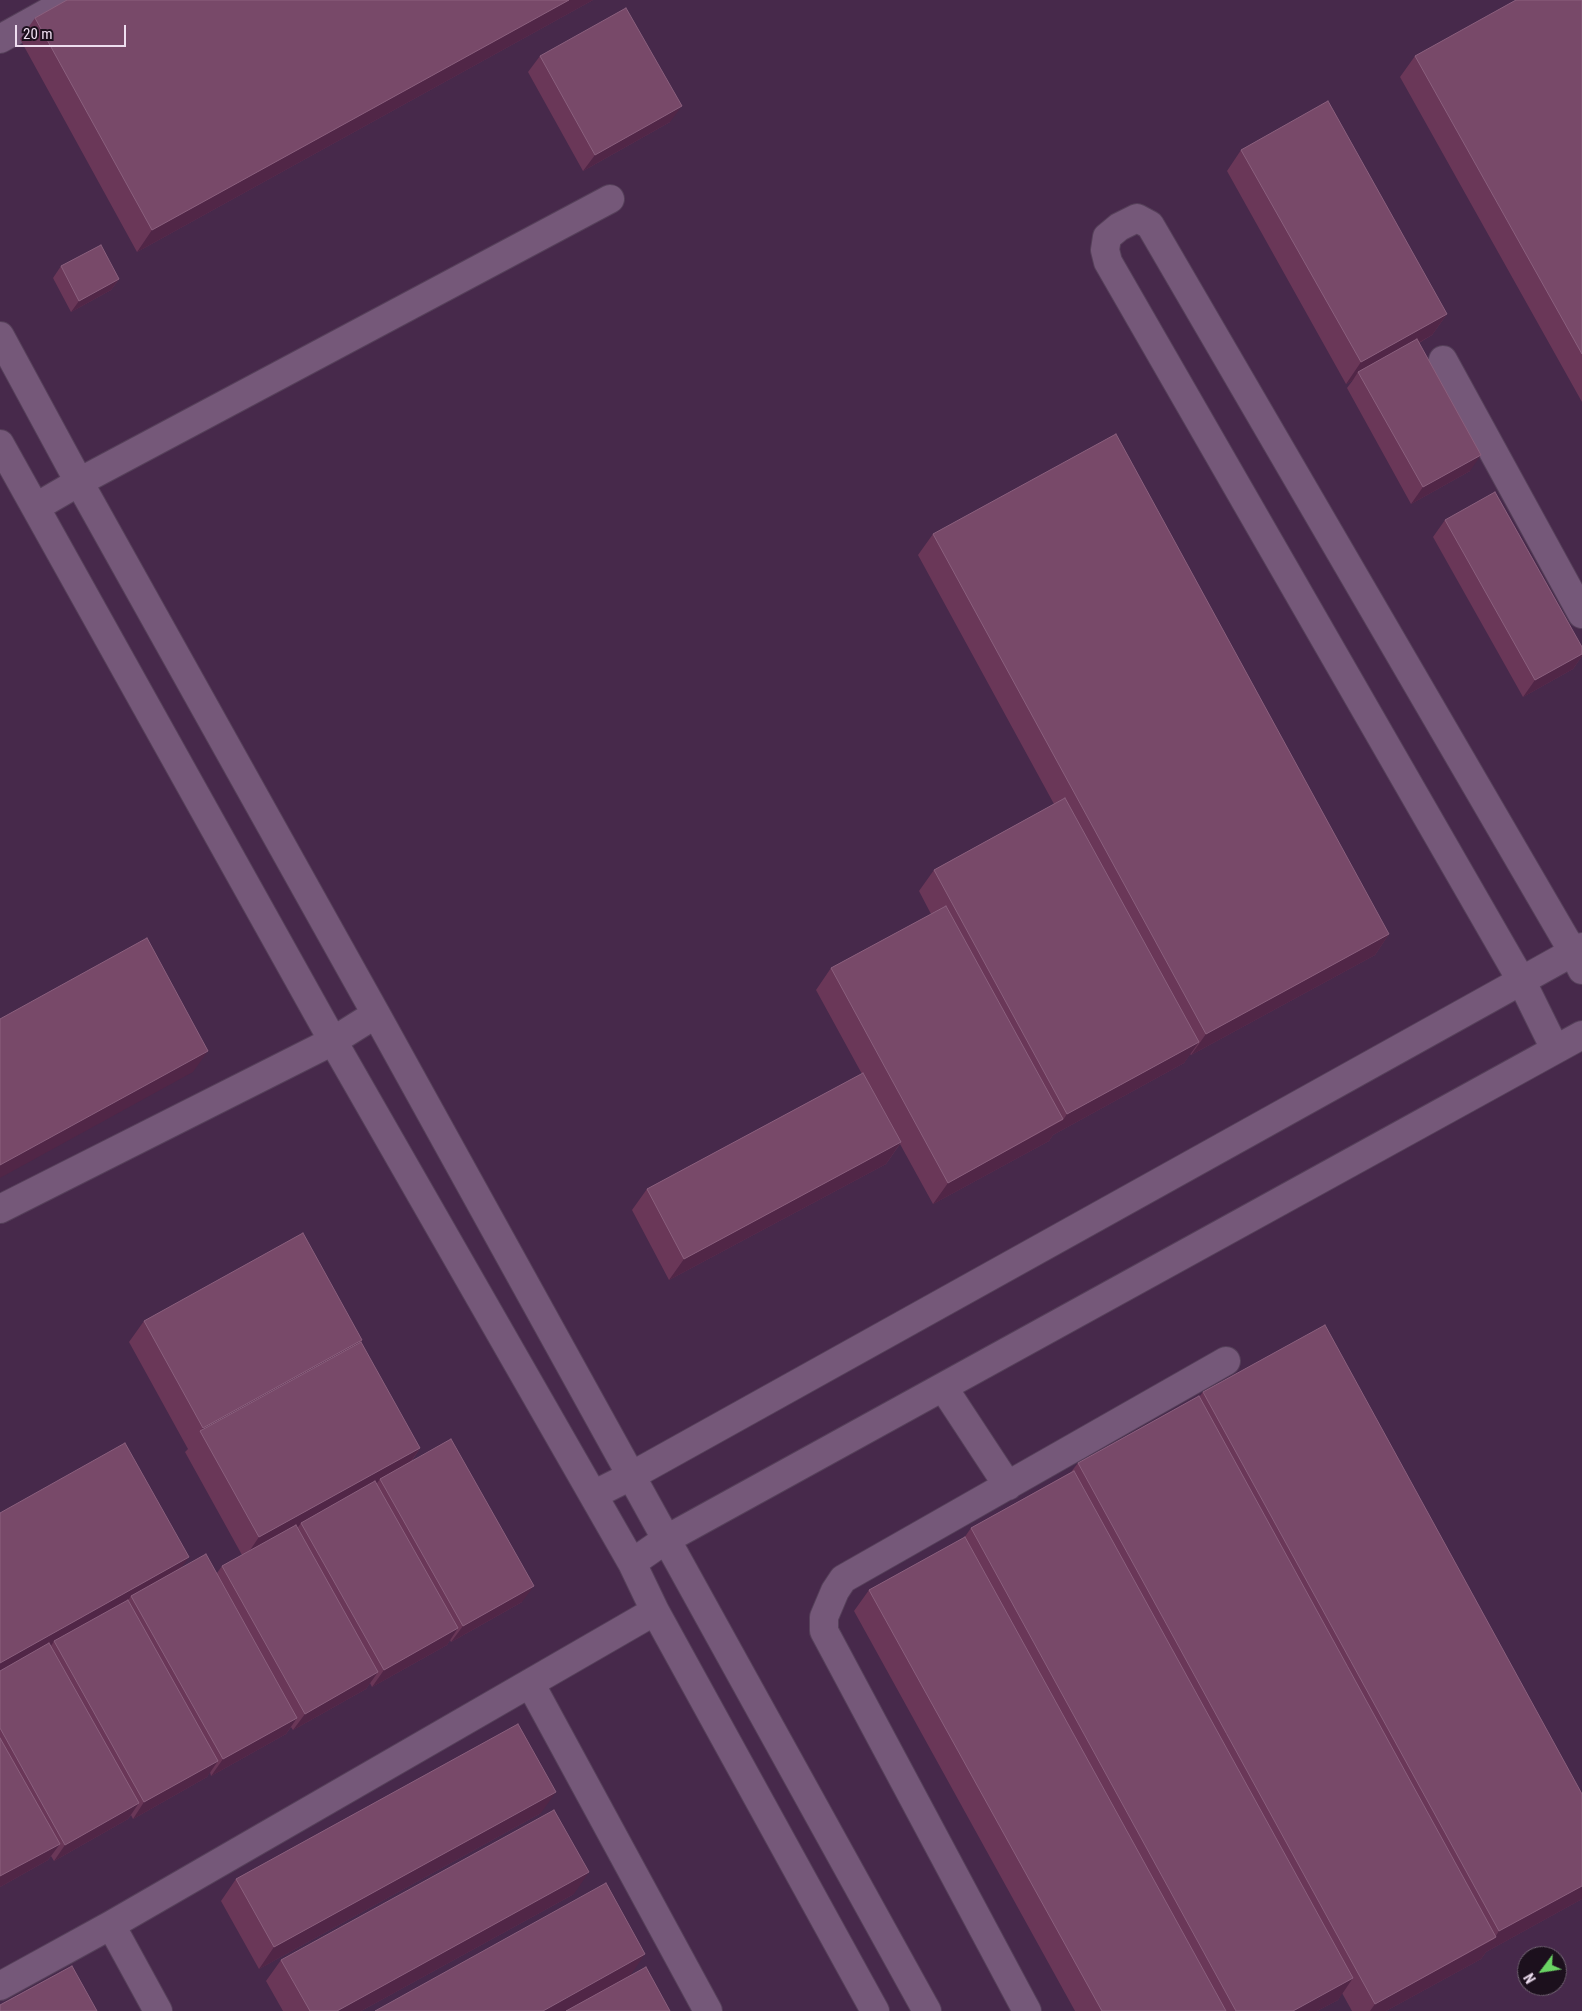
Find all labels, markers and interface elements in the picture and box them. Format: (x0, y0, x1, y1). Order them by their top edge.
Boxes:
scale bar (18, 15, 129, 47)
text: 20 m (23, 25, 53, 43)
north arrow (1517, 1946, 1567, 1996)
text: N (1521, 1970, 1539, 1986)

